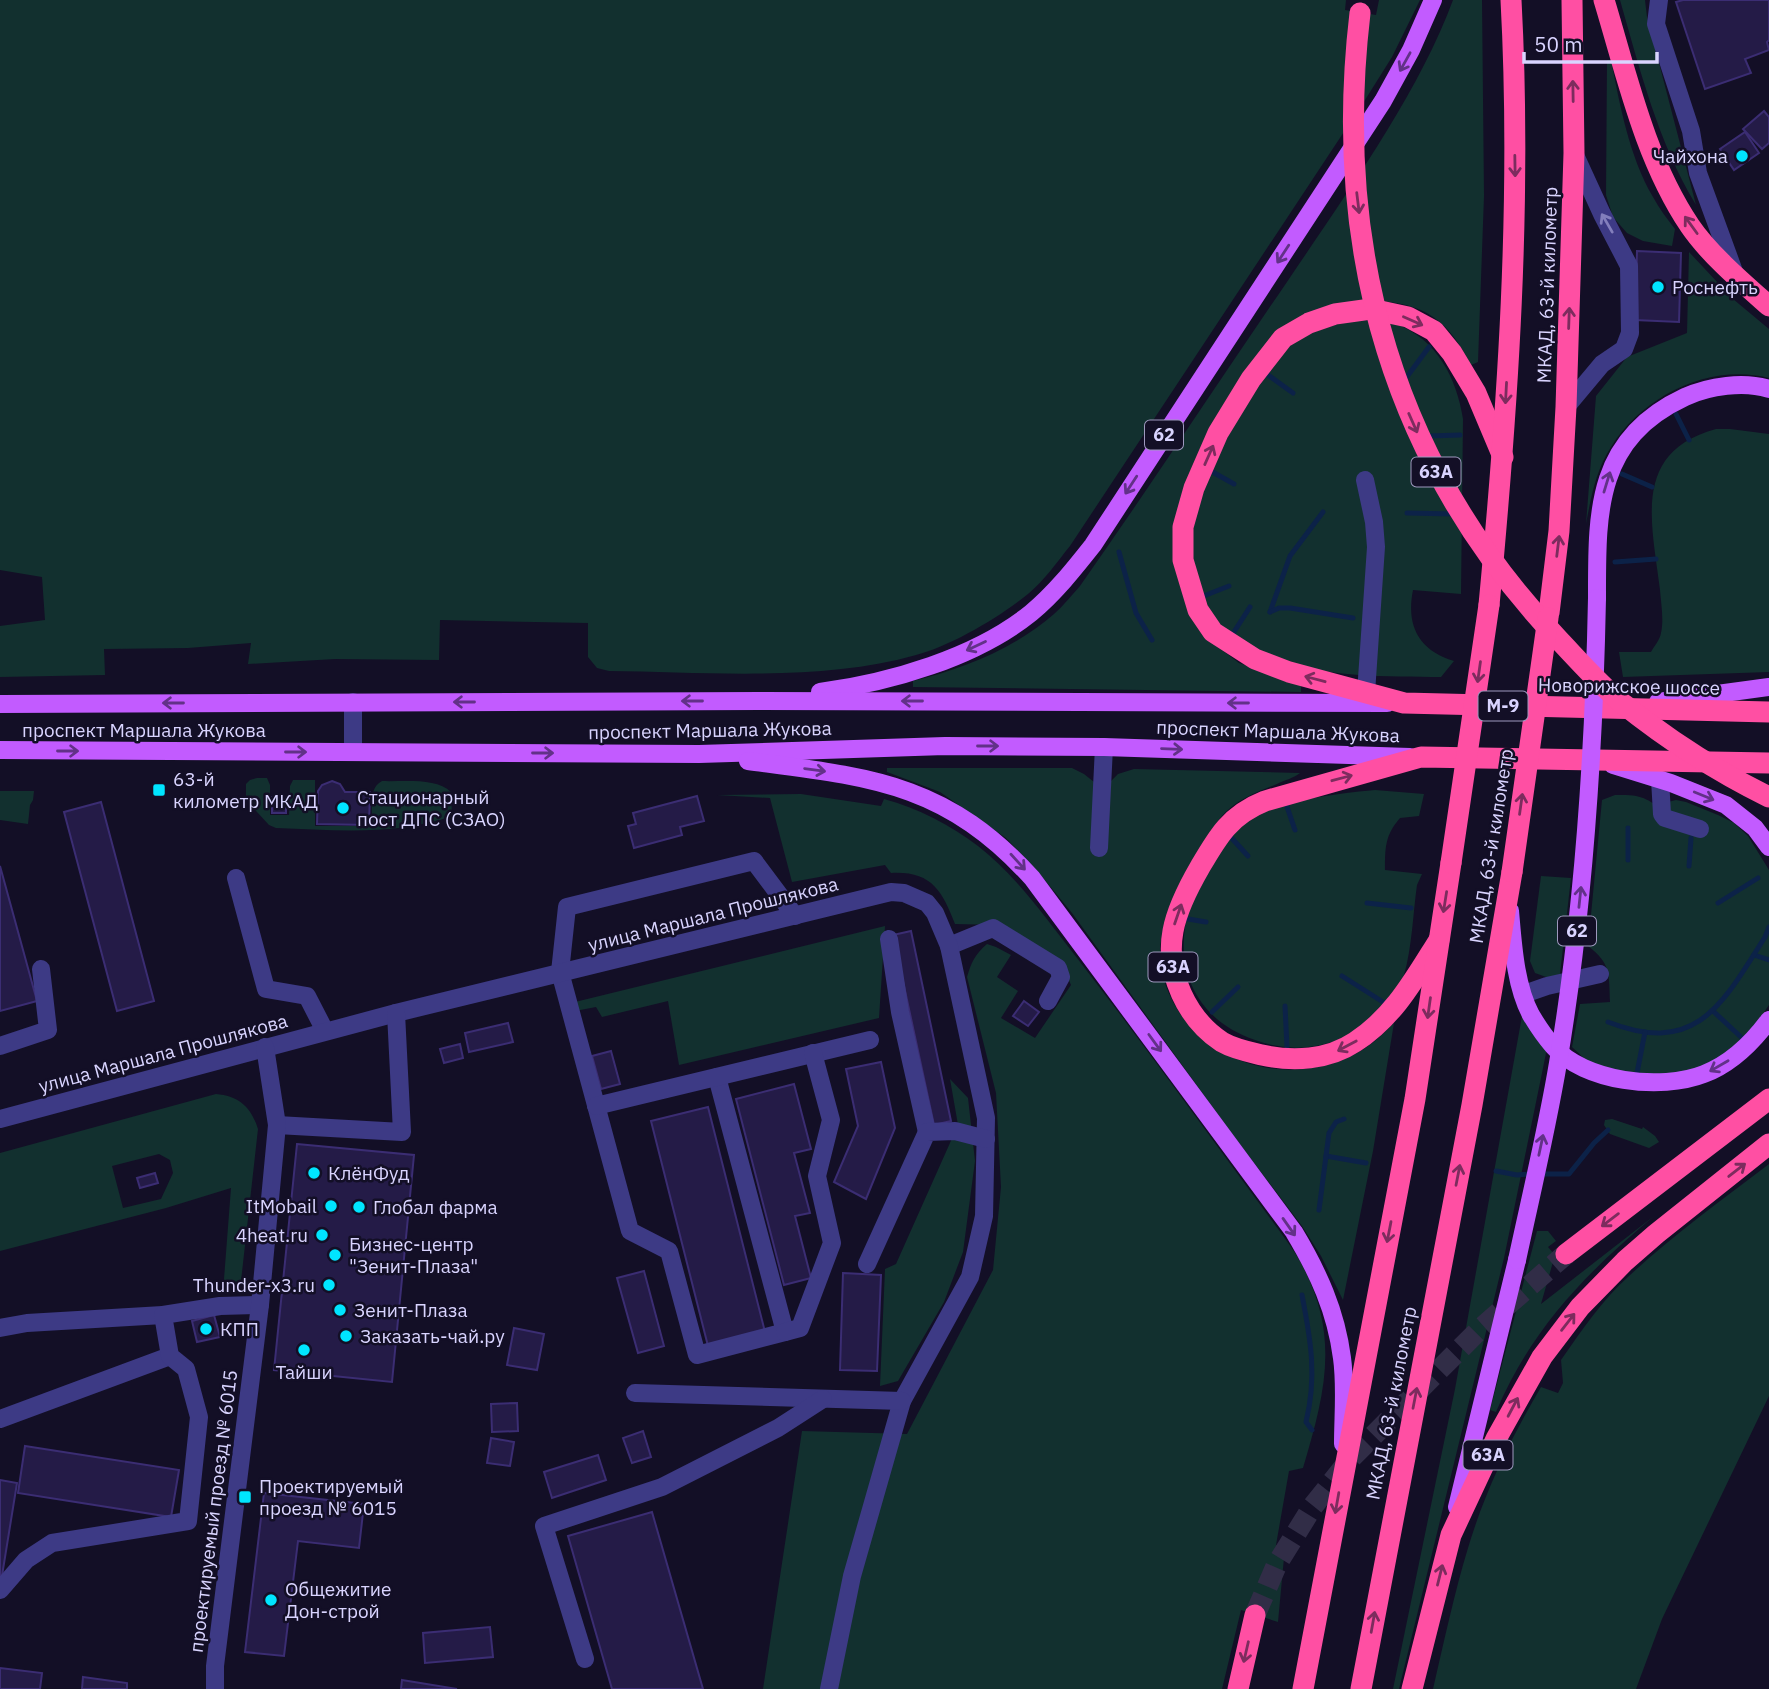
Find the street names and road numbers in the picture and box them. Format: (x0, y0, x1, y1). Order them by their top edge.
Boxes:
street label: МКАД, 63-й километр (1532, 186, 1562, 384)
road number: 62 (1145, 421, 1183, 450)
road number: 63A (1412, 458, 1460, 486)
street label: Новорижское шоссе (1538, 672, 1720, 700)
road number: М-9 (1478, 692, 1528, 720)
street label: проспект Маршала Жукова (1156, 715, 1400, 747)
street label: проспект Маршала Жукова (588, 716, 832, 744)
street label: проспект Маршала Жукова (22, 718, 266, 742)
street label: МКАД, 63-й километр (1464, 747, 1518, 945)
street label: улица Маршала Прошлякова (585, 871, 841, 957)
road number: 62 (1558, 916, 1596, 946)
road number: 63A (1148, 952, 1198, 982)
street label: улица Маршала Прошлякова (36, 1008, 290, 1098)
street label: МКАД, 63-й километр (1360, 1304, 1422, 1502)
street label: проектируемый проезд № 6015 (184, 1368, 242, 1654)
road number: 63A (1464, 1440, 1512, 1470)

